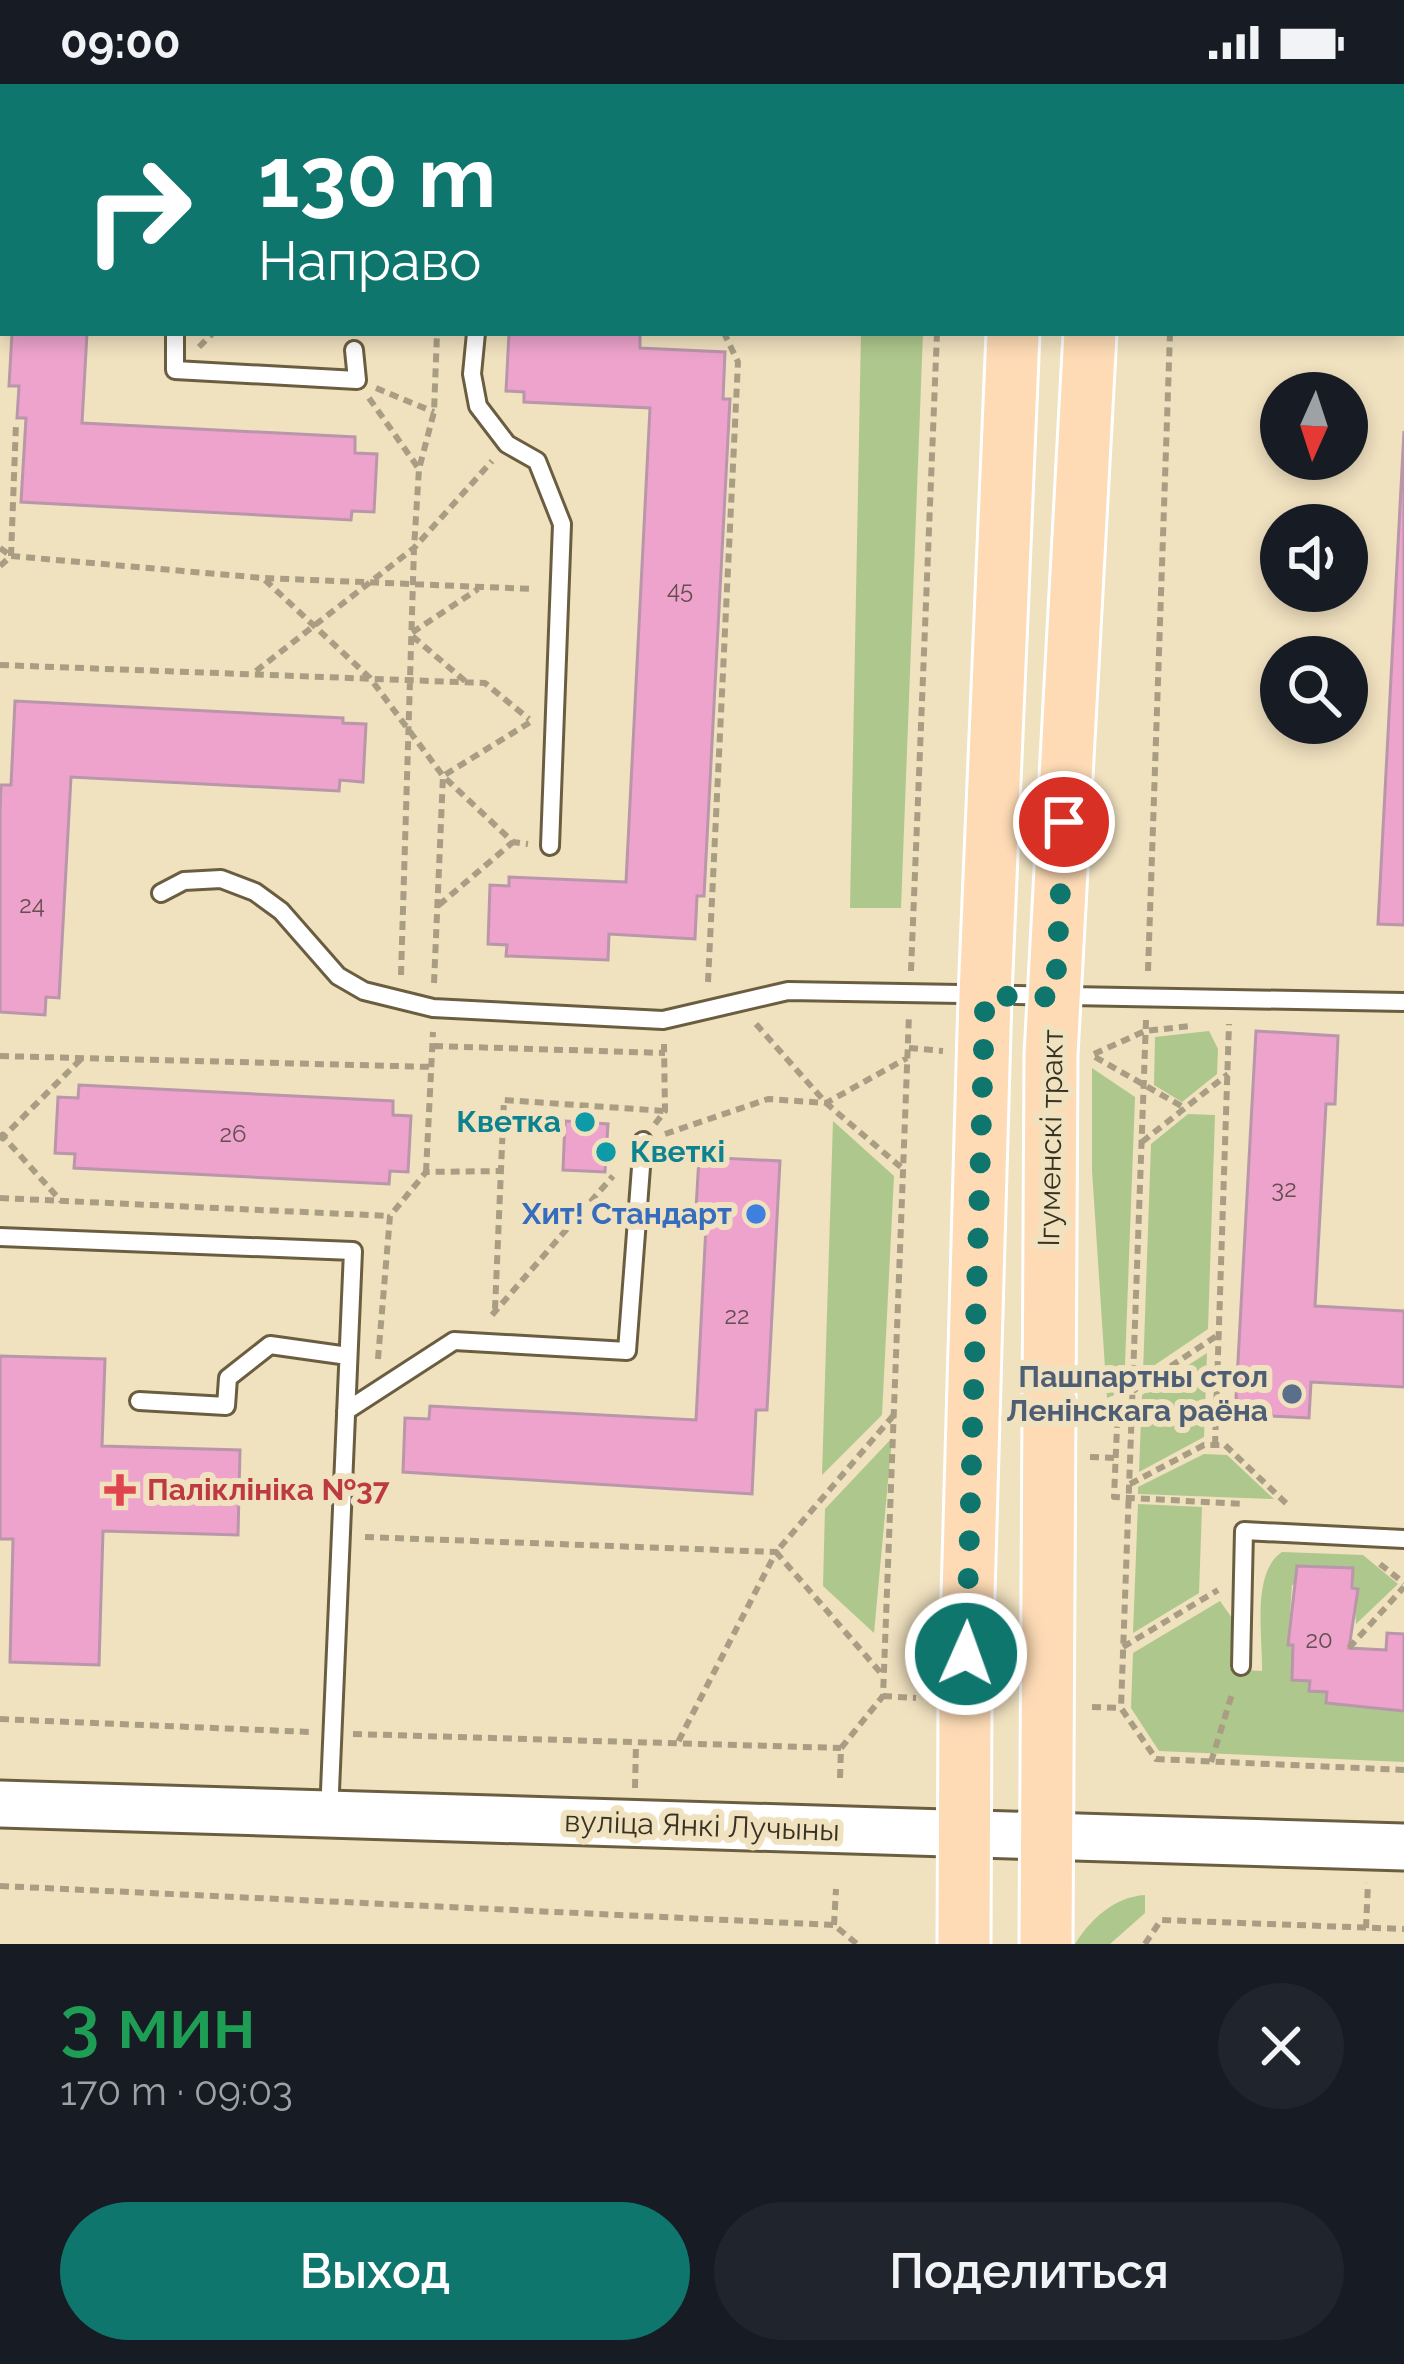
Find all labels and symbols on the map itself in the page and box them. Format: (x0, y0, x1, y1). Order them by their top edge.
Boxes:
north arrow (1260, 372, 1368, 480)
house number: 45 (667, 575, 693, 604)
pin (1013, 771, 1115, 873)
house number: 24 (19, 890, 45, 919)
street label: Ігуменскі тракт (1031, 1029, 1070, 1247)
place label: Кветка (456, 1104, 561, 1139)
marker: Кветка (572, 1109, 598, 1135)
house number: 26 (220, 1119, 246, 1148)
place label: Кветкі (630, 1134, 725, 1169)
marker: Кветкі (593, 1139, 619, 1165)
house number: 32 (1271, 1174, 1297, 1203)
place label: Хит! Стандарт (521, 1196, 732, 1231)
marker: Хит! Стандарт (743, 1201, 769, 1227)
house number: 22 (724, 1301, 750, 1330)
place label: Пашпартны стол Ленінскага раёна (1006, 1359, 1268, 1428)
marker: Пашпартны стол Ленінскага раёна (1279, 1381, 1305, 1407)
place label: Паліклініка №37 (147, 1472, 390, 1507)
marker: Паліклініка №37 (104, 1474, 136, 1506)
position arrow (903, 1591, 1029, 1717)
house number: 20 (1305, 1625, 1333, 1654)
street label: вуліца Янкі Лучыны (564, 1803, 840, 1848)

